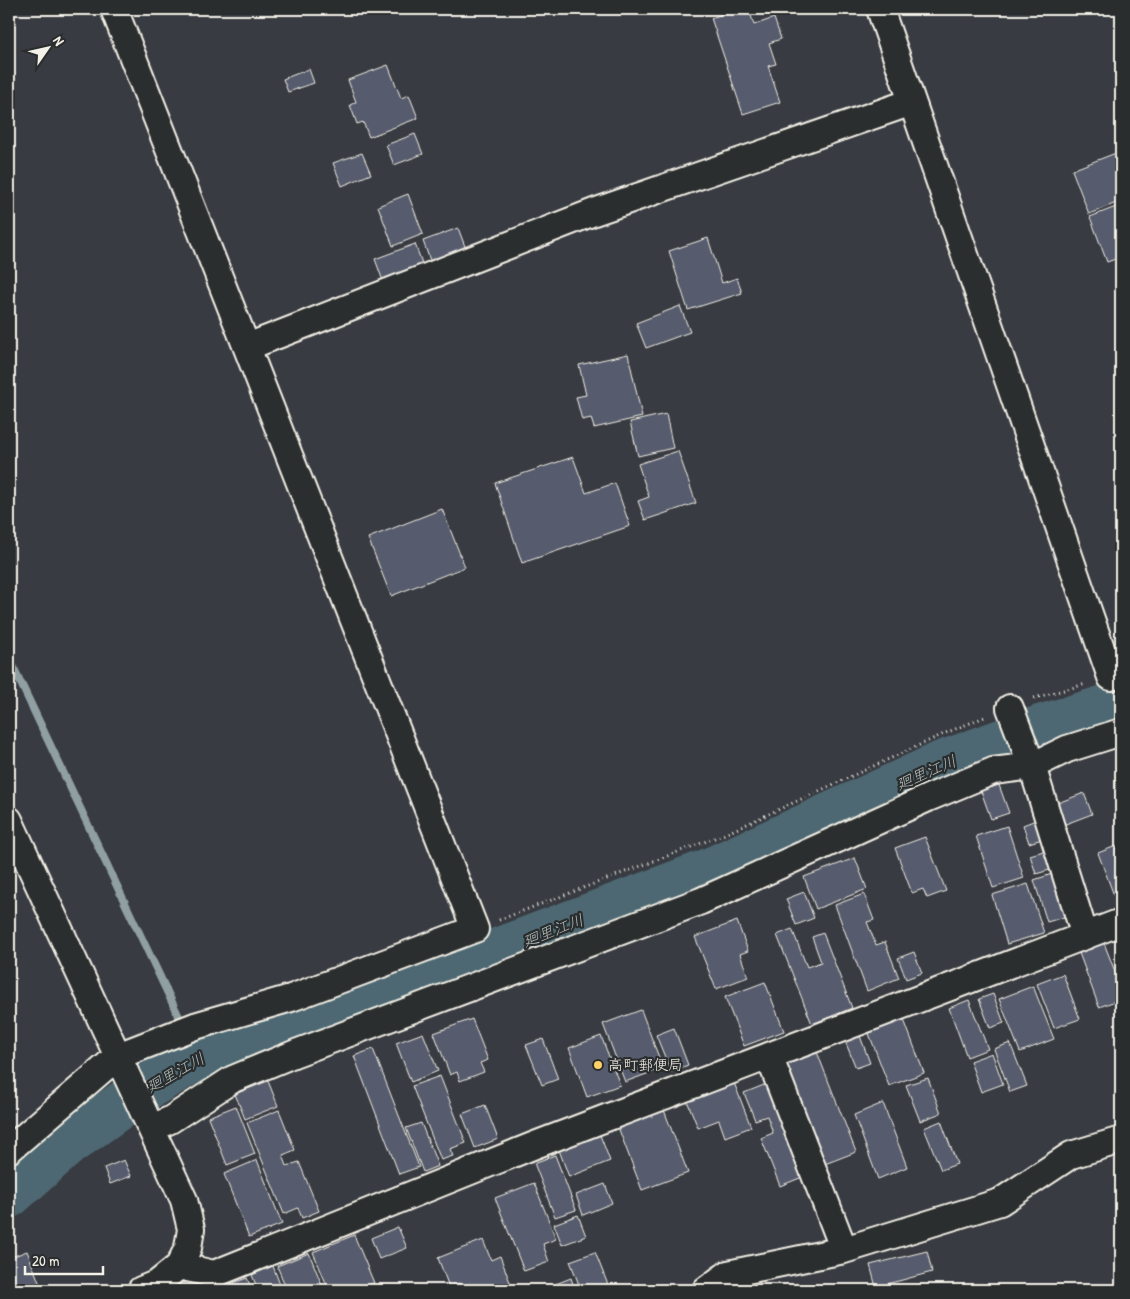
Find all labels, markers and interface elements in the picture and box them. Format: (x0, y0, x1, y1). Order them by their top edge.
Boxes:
north arrow (22, 22, 72, 72)
text: N (49, 32, 69, 49)
water label: 廻里江川 (892, 749, 960, 795)
water label: 廻里江川 (519, 908, 587, 952)
water label: 廻里江川 (142, 1047, 208, 1097)
place label: 高町郵便局 (608, 1054, 683, 1075)
marker: 高町郵便局 (592, 1059, 604, 1071)
scale bar (25, 1244, 102, 1276)
text: 20 m (32, 1250, 59, 1271)

